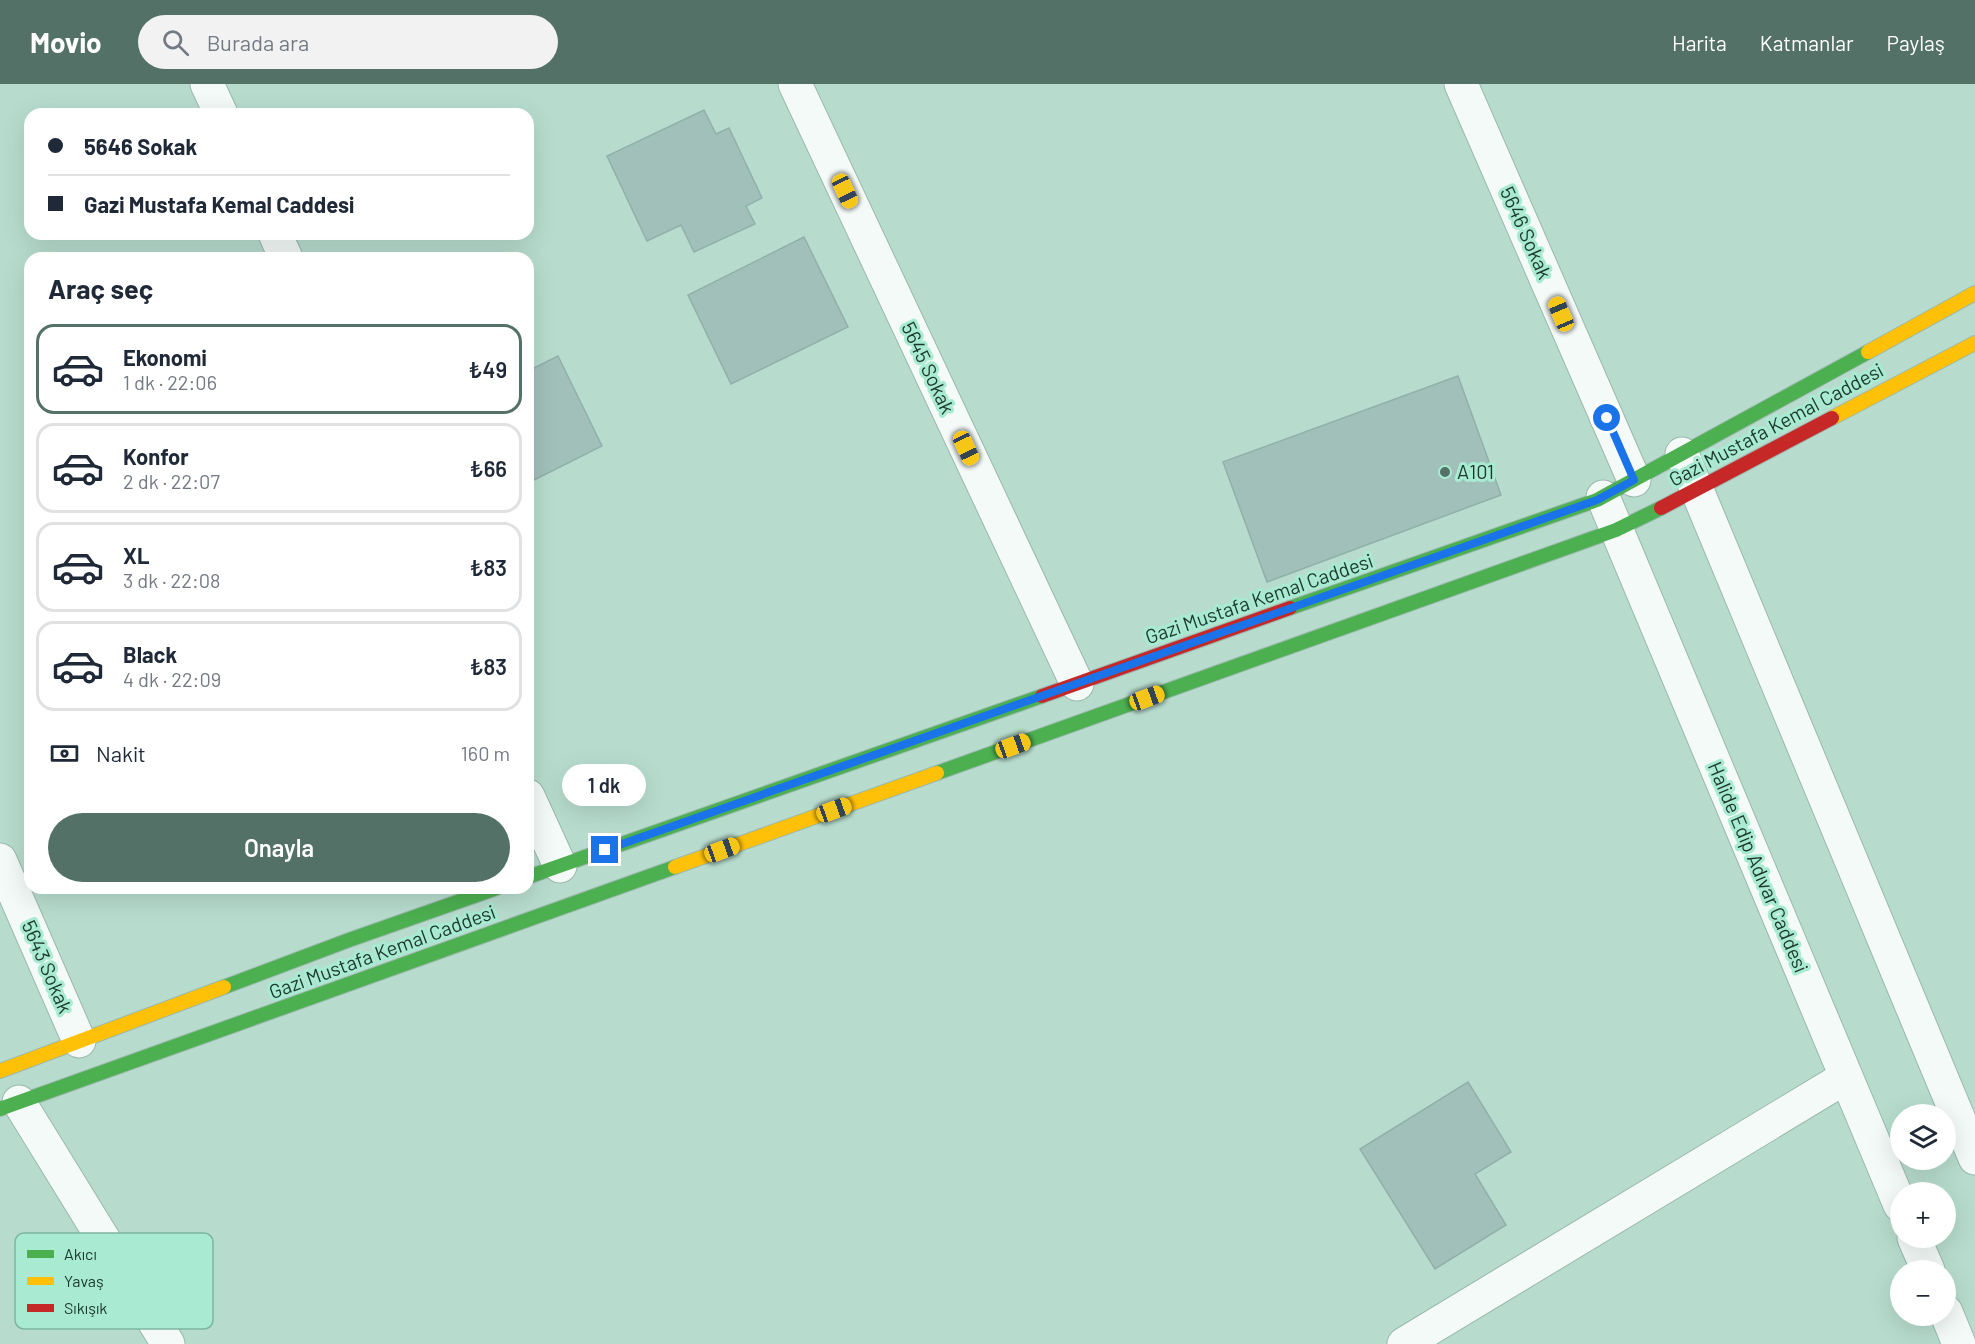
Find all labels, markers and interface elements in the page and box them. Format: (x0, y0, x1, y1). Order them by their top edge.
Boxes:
search box (138, 15, 558, 69)
text: Movio (30, 25, 102, 59)
icon: search (159, 26, 192, 59)
text: Burada ara (207, 29, 309, 55)
text: Harita (1672, 30, 1727, 55)
text: Katmanlar (1760, 30, 1854, 55)
text: Paylaş (1887, 30, 1945, 55)
text: 5646 Sokak (84, 133, 197, 159)
car (829, 171, 861, 211)
street label: 5646 Sokak (1496, 183, 1558, 282)
text: Gazi Mustafa Kemal Caddesi (84, 191, 354, 217)
text: Araç seç (48, 272, 153, 304)
car (1546, 294, 1576, 334)
street label: 5645 Sokak (897, 318, 961, 417)
icon: car (51, 342, 105, 396)
text: Ekonomi (123, 344, 207, 370)
text: ₺49 (468, 356, 507, 382)
street label: Gazi Mustafa Kemal Caddesi (1664, 357, 1887, 491)
text: 1 dk · 22:06 (123, 370, 217, 394)
route start (1593, 404, 1620, 431)
car (950, 428, 982, 468)
icon: car (51, 441, 105, 495)
text: Konfor (123, 443, 189, 469)
text: ₺66 (470, 455, 507, 481)
place label: A101 (1457, 459, 1494, 483)
marker: A101 (1438, 465, 1452, 479)
text: 2 dk · 22:07 (123, 469, 220, 493)
icon: car (51, 540, 105, 594)
text: XL (123, 542, 149, 568)
street label: Gazi Mustafa Kemal Caddesi (1142, 548, 1375, 648)
text: ₺83 (469, 554, 507, 580)
text: 3 dk · 22:08 (123, 568, 220, 592)
icon: car (51, 639, 105, 693)
text: Black (123, 641, 177, 667)
text: ₺83 (469, 653, 507, 679)
text: 4 dk · 22:09 (123, 667, 221, 691)
car (1127, 683, 1167, 713)
car (993, 731, 1033, 761)
icon: cash (48, 737, 81, 770)
text: Nakit (96, 740, 146, 766)
text: 160 m (461, 741, 510, 765)
street label: Halide Edip Adıvar Caddesi (1704, 758, 1814, 975)
callout: 1 dk (563, 763, 647, 805)
text: 1 dk (588, 773, 620, 797)
car (814, 795, 854, 825)
button: Onayla (48, 813, 510, 882)
car (702, 835, 742, 865)
route end (591, 836, 618, 863)
street label: Gazi Mustafa Kemal Caddesi (265, 899, 498, 1003)
street label: 5643 Sokak (18, 917, 78, 1017)
map controls (1890, 1104, 1956, 1326)
button: layers (1890, 1104, 1956, 1170)
button: + (1890, 1182, 1956, 1248)
legend (15, 1233, 213, 1329)
text: Akıcı (64, 1244, 97, 1263)
button: − (1890, 1260, 1956, 1326)
text: Yavaş (64, 1271, 104, 1290)
text: Sıkışık (64, 1298, 107, 1317)

